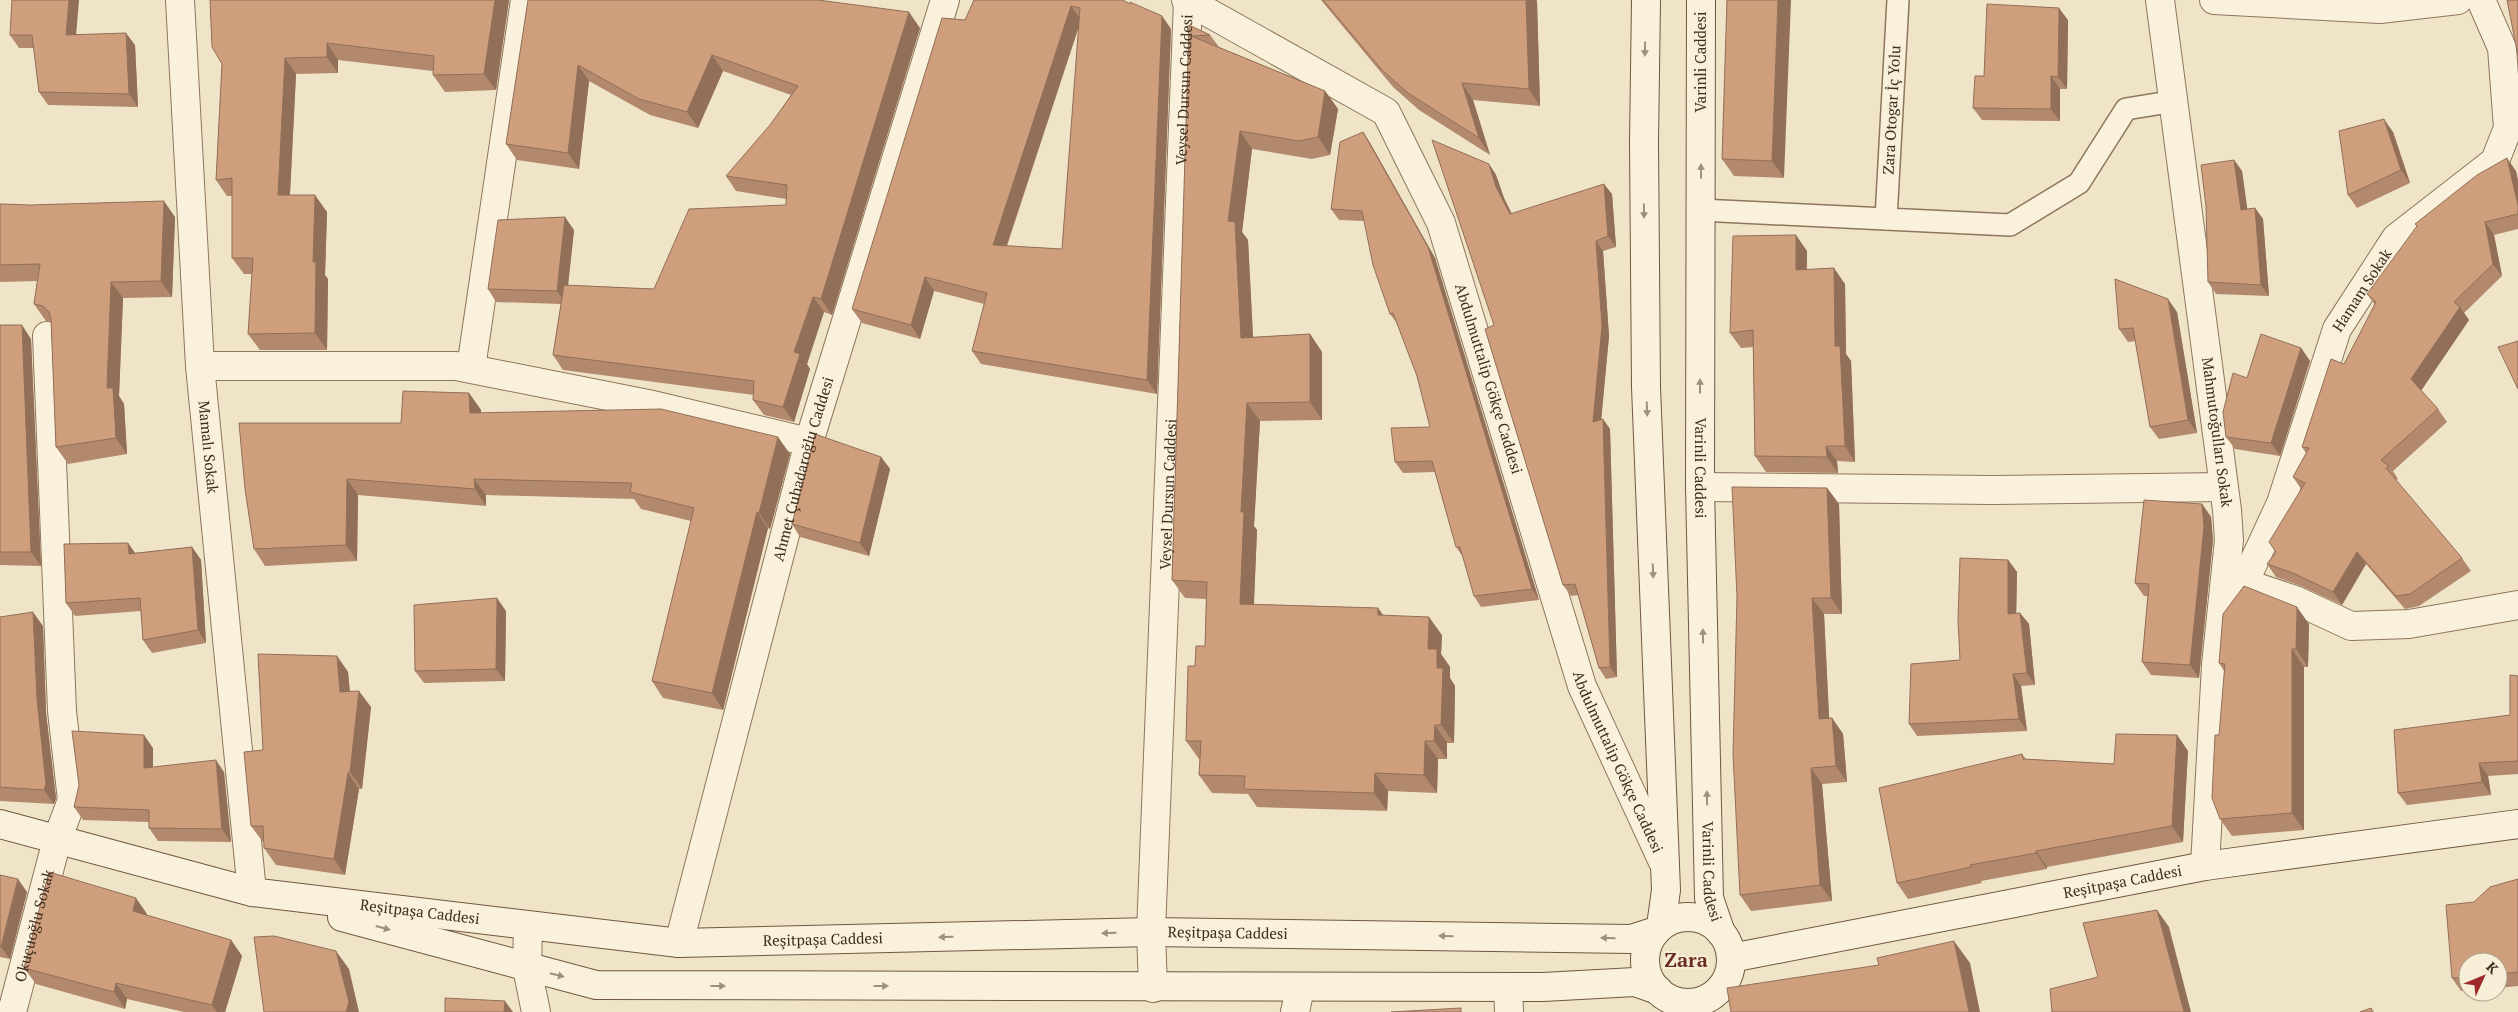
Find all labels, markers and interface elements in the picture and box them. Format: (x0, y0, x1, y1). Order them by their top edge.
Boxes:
street label: Varinli Caddesi (1690, 12, 1710, 112)
street label: Veysel Dursun Caddesi (1170, 14, 1196, 166)
one-way arrow (1641, 41, 1649, 57)
street label: Zara Otogar İç Yolu (1878, 45, 1904, 175)
one-way arrow (1697, 163, 1705, 179)
one-way arrow (1641, 203, 1649, 219)
street label: Hamam Sokak (2327, 244, 2396, 335)
street label: Abdulmuttalip Gökçe Caddesi (1451, 281, 1528, 476)
street label: Mahmutoğulları Sokak (2198, 356, 2238, 509)
street label: Ahmet Çuhadaroğlu Caddesi (767, 374, 838, 563)
one-way arrow (1696, 378, 1704, 394)
street label: Mamalı Sokak (194, 400, 224, 495)
one-way arrow (1643, 401, 1651, 417)
street label: Varinli Caddesi (1691, 417, 1712, 519)
street label: Veysel Dursun Caddesi (1154, 418, 1180, 570)
one-way arrow (1649, 563, 1657, 579)
one-way arrow (1699, 628, 1707, 644)
street label: Abdulmuttalip Gökçe Caddesi (1569, 668, 1668, 856)
one-way arrow (1702, 790, 1710, 806)
street label: Varinli Caddesi (1698, 821, 1727, 924)
street label: Reşitpaşa Caddesi (2062, 860, 2183, 902)
street label: Okuçuoğlu Sokak (9, 867, 58, 984)
street label: Reşitpaşa Caddesi (359, 894, 481, 928)
street label: Reşitpaşa Caddesi (1168, 921, 1288, 943)
one-way arrow (376, 925, 391, 933)
street label: Reşitpaşa Caddesi (763, 927, 883, 950)
one-way arrow (1100, 930, 1116, 938)
one-way arrow (1438, 932, 1454, 940)
one-way arrow (938, 933, 954, 941)
one-way arrow (1600, 934, 1616, 942)
district label: Zara (1664, 946, 1708, 973)
north arrow (2458, 952, 2508, 1002)
text: K (2482, 957, 2503, 978)
one-way arrow (549, 972, 564, 980)
one-way arrow (710, 982, 726, 990)
one-way arrow (873, 982, 889, 990)

